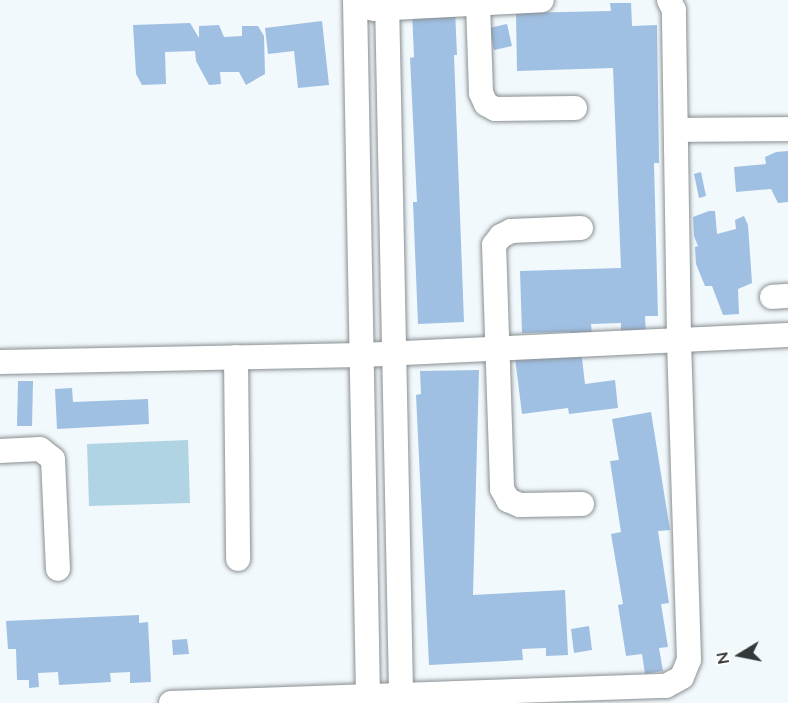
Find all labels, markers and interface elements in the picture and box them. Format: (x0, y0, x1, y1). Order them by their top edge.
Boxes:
north arrow (710, 625, 770, 685)
text: N (711, 651, 732, 666)

